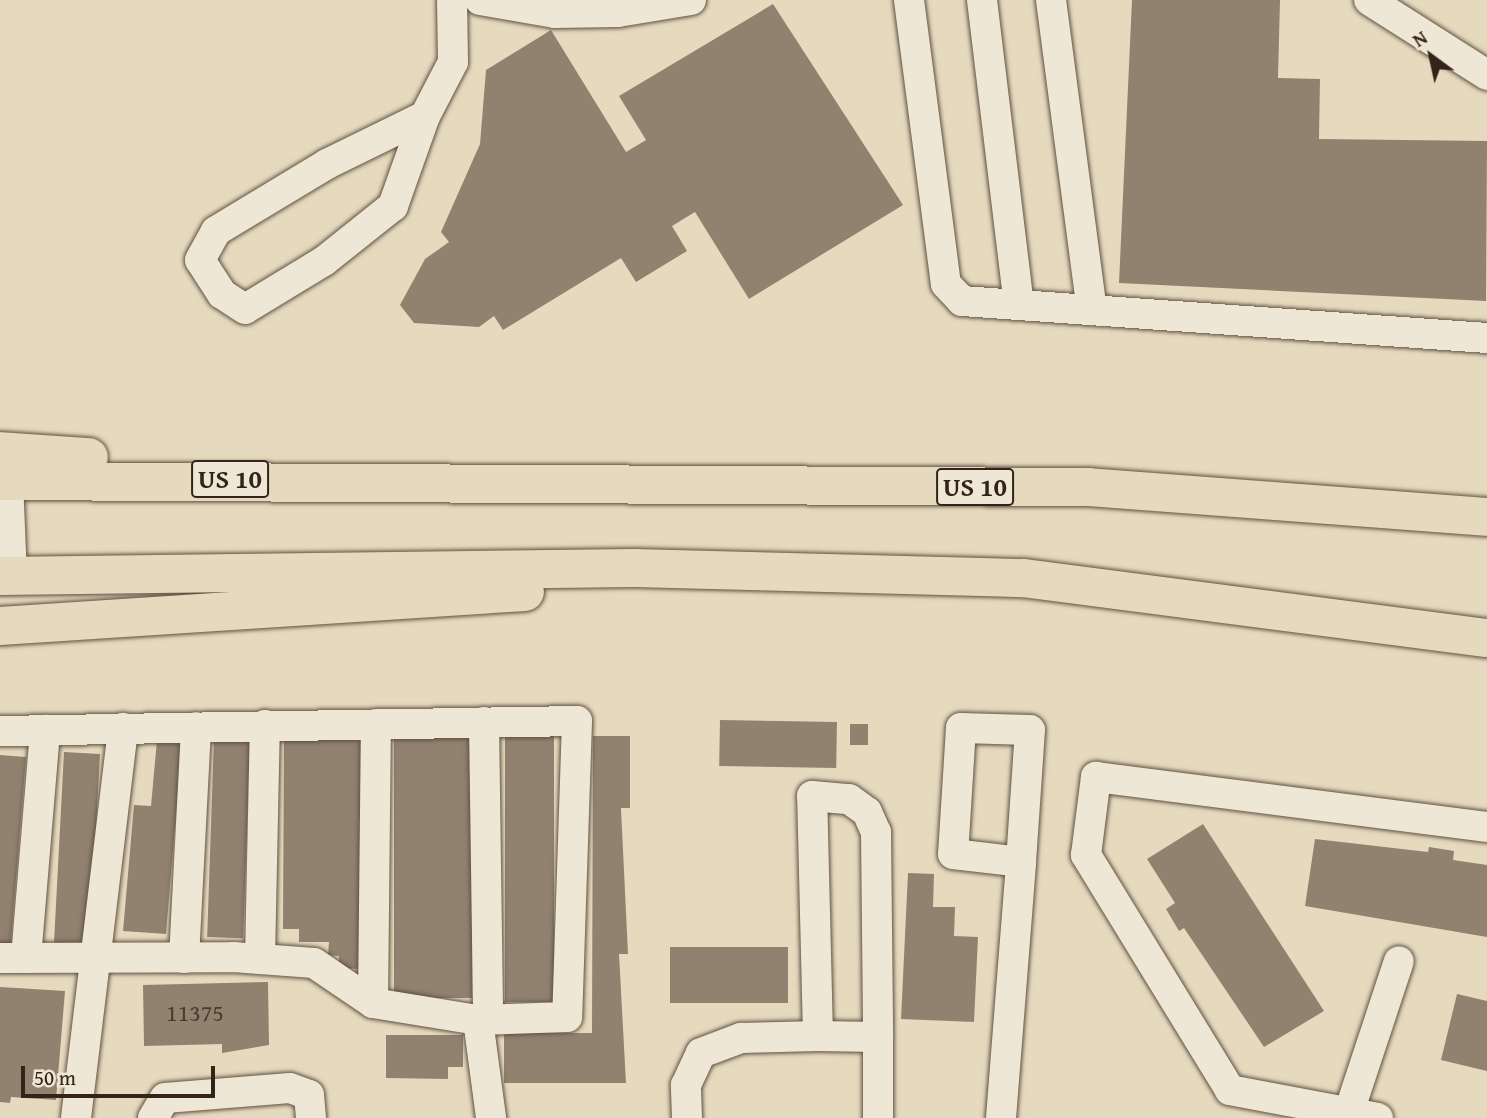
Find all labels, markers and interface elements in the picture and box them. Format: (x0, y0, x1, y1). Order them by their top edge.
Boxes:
north arrow (1396, 21, 1466, 91)
text: N (1407, 23, 1433, 54)
road number: US 10 (190, 457, 270, 502)
road number: US 10 (935, 464, 1015, 509)
house number: 11375 (166, 999, 224, 1027)
scale bar (24, 1052, 219, 1096)
text: 50 m (34, 1062, 76, 1093)

